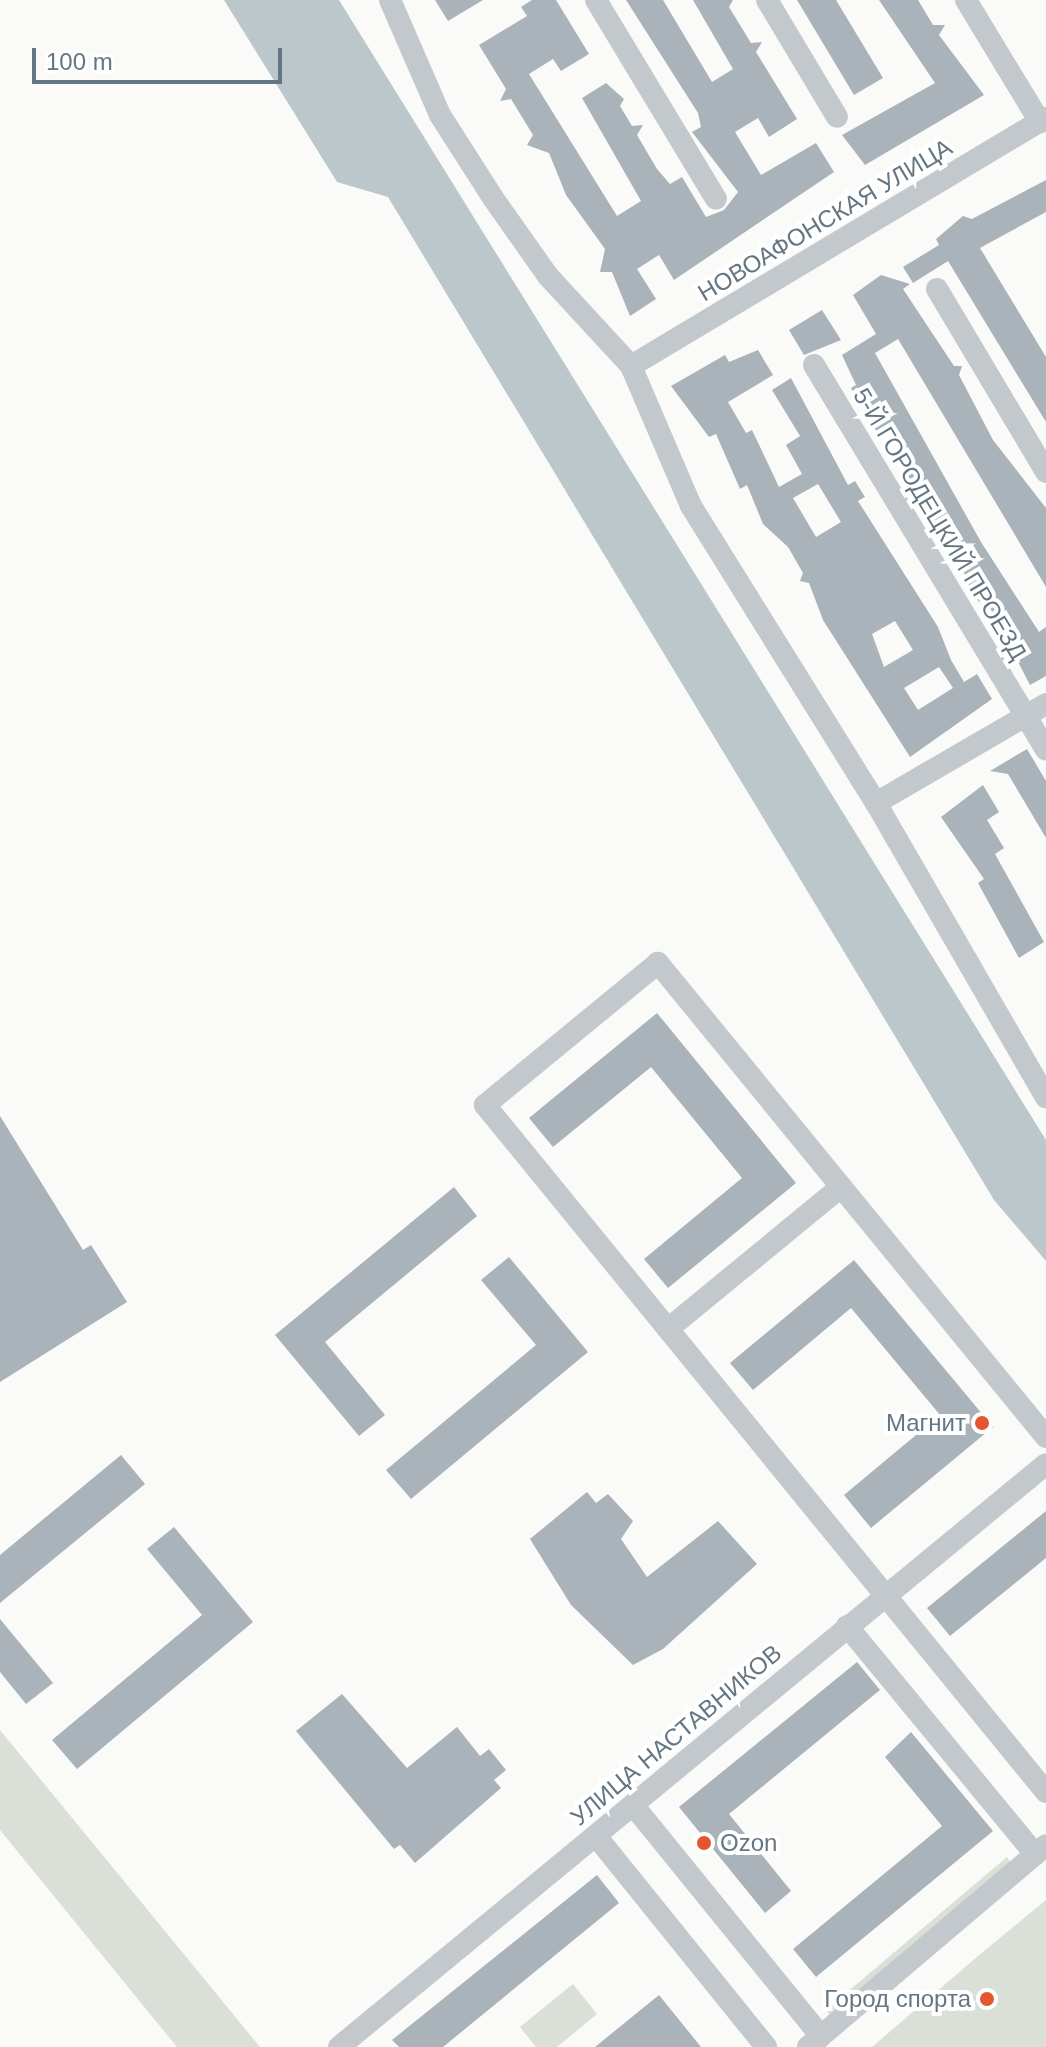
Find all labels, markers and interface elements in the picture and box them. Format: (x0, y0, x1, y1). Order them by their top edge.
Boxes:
scale bar (36, 32, 286, 82)
text: 100 m (46, 48, 113, 75)
street label: НОВОАФОНСКАЯ УЛИЦА (693, 133, 957, 307)
street label: 5-Й ГОРОДЕЦКИЙ ПРОЕЗД (847, 383, 1033, 665)
place label: Магнит (886, 1409, 966, 1437)
marker: Магнит (973, 1414, 991, 1432)
street label: УЛИЦА НАСТАВНИКОВ (565, 1638, 787, 1832)
place label: Ozon (720, 1829, 777, 1857)
marker: Ozon (695, 1834, 713, 1852)
place label: Город спорта (824, 1985, 971, 2013)
marker: Город спорта (978, 1990, 996, 2008)

